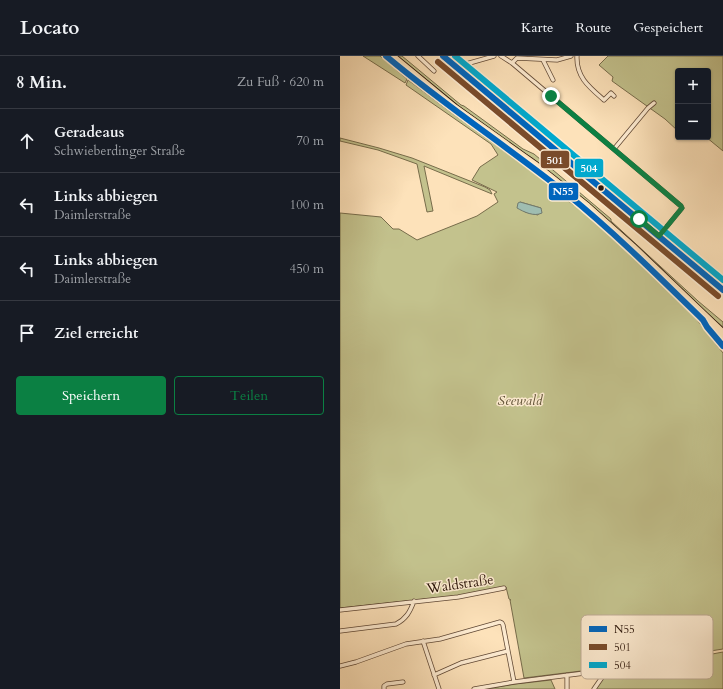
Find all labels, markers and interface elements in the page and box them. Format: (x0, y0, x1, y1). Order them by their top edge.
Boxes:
text: Locato (20, 15, 79, 41)
text: Karte (521, 18, 553, 37)
text: Route (575, 18, 611, 37)
text: Gespeichert (633, 18, 703, 37)
map controls (675, 68, 711, 140)
button: + (675, 68, 711, 104)
text: 8 Min. (16, 71, 67, 94)
text: Zu Fuß · 620 m (237, 73, 324, 91)
route end (542, 87, 560, 105)
button: − (675, 104, 711, 140)
text: Geradeaus (54, 122, 124, 142)
icon: ahead (16, 130, 38, 152)
text: 70 m (296, 132, 324, 150)
text: Schwieberdinger Straße (54, 142, 185, 160)
line badge: 501 (540, 150, 570, 169)
text: 501 (547, 153, 563, 168)
line badge: 504 (574, 158, 604, 178)
text: 504 (581, 161, 598, 176)
line badge: N55 (548, 182, 579, 201)
unlabelled marker (596, 183, 606, 193)
text: N55 (553, 184, 574, 199)
text: Links abbiegen (54, 186, 158, 206)
icon: left (16, 194, 38, 216)
text: 100 m (290, 196, 324, 214)
text: Daimlerstraße (54, 206, 131, 224)
route start (630, 210, 648, 228)
text: Links abbiegen (54, 250, 158, 270)
icon: left (16, 258, 38, 280)
text: 450 m (290, 260, 324, 278)
text: Daimlerstraße (54, 270, 131, 288)
icon: arrive (16, 322, 38, 344)
text: Ziel erreicht (54, 323, 138, 343)
button: Speichern (16, 376, 166, 415)
button: Teilen (174, 376, 324, 415)
park label: Seewald (497, 391, 544, 410)
street label: Waldstraße (424, 570, 495, 598)
legend (581, 615, 713, 679)
text: N55 (614, 622, 635, 637)
text: 501 (614, 640, 631, 655)
text: 504 (614, 658, 631, 673)

